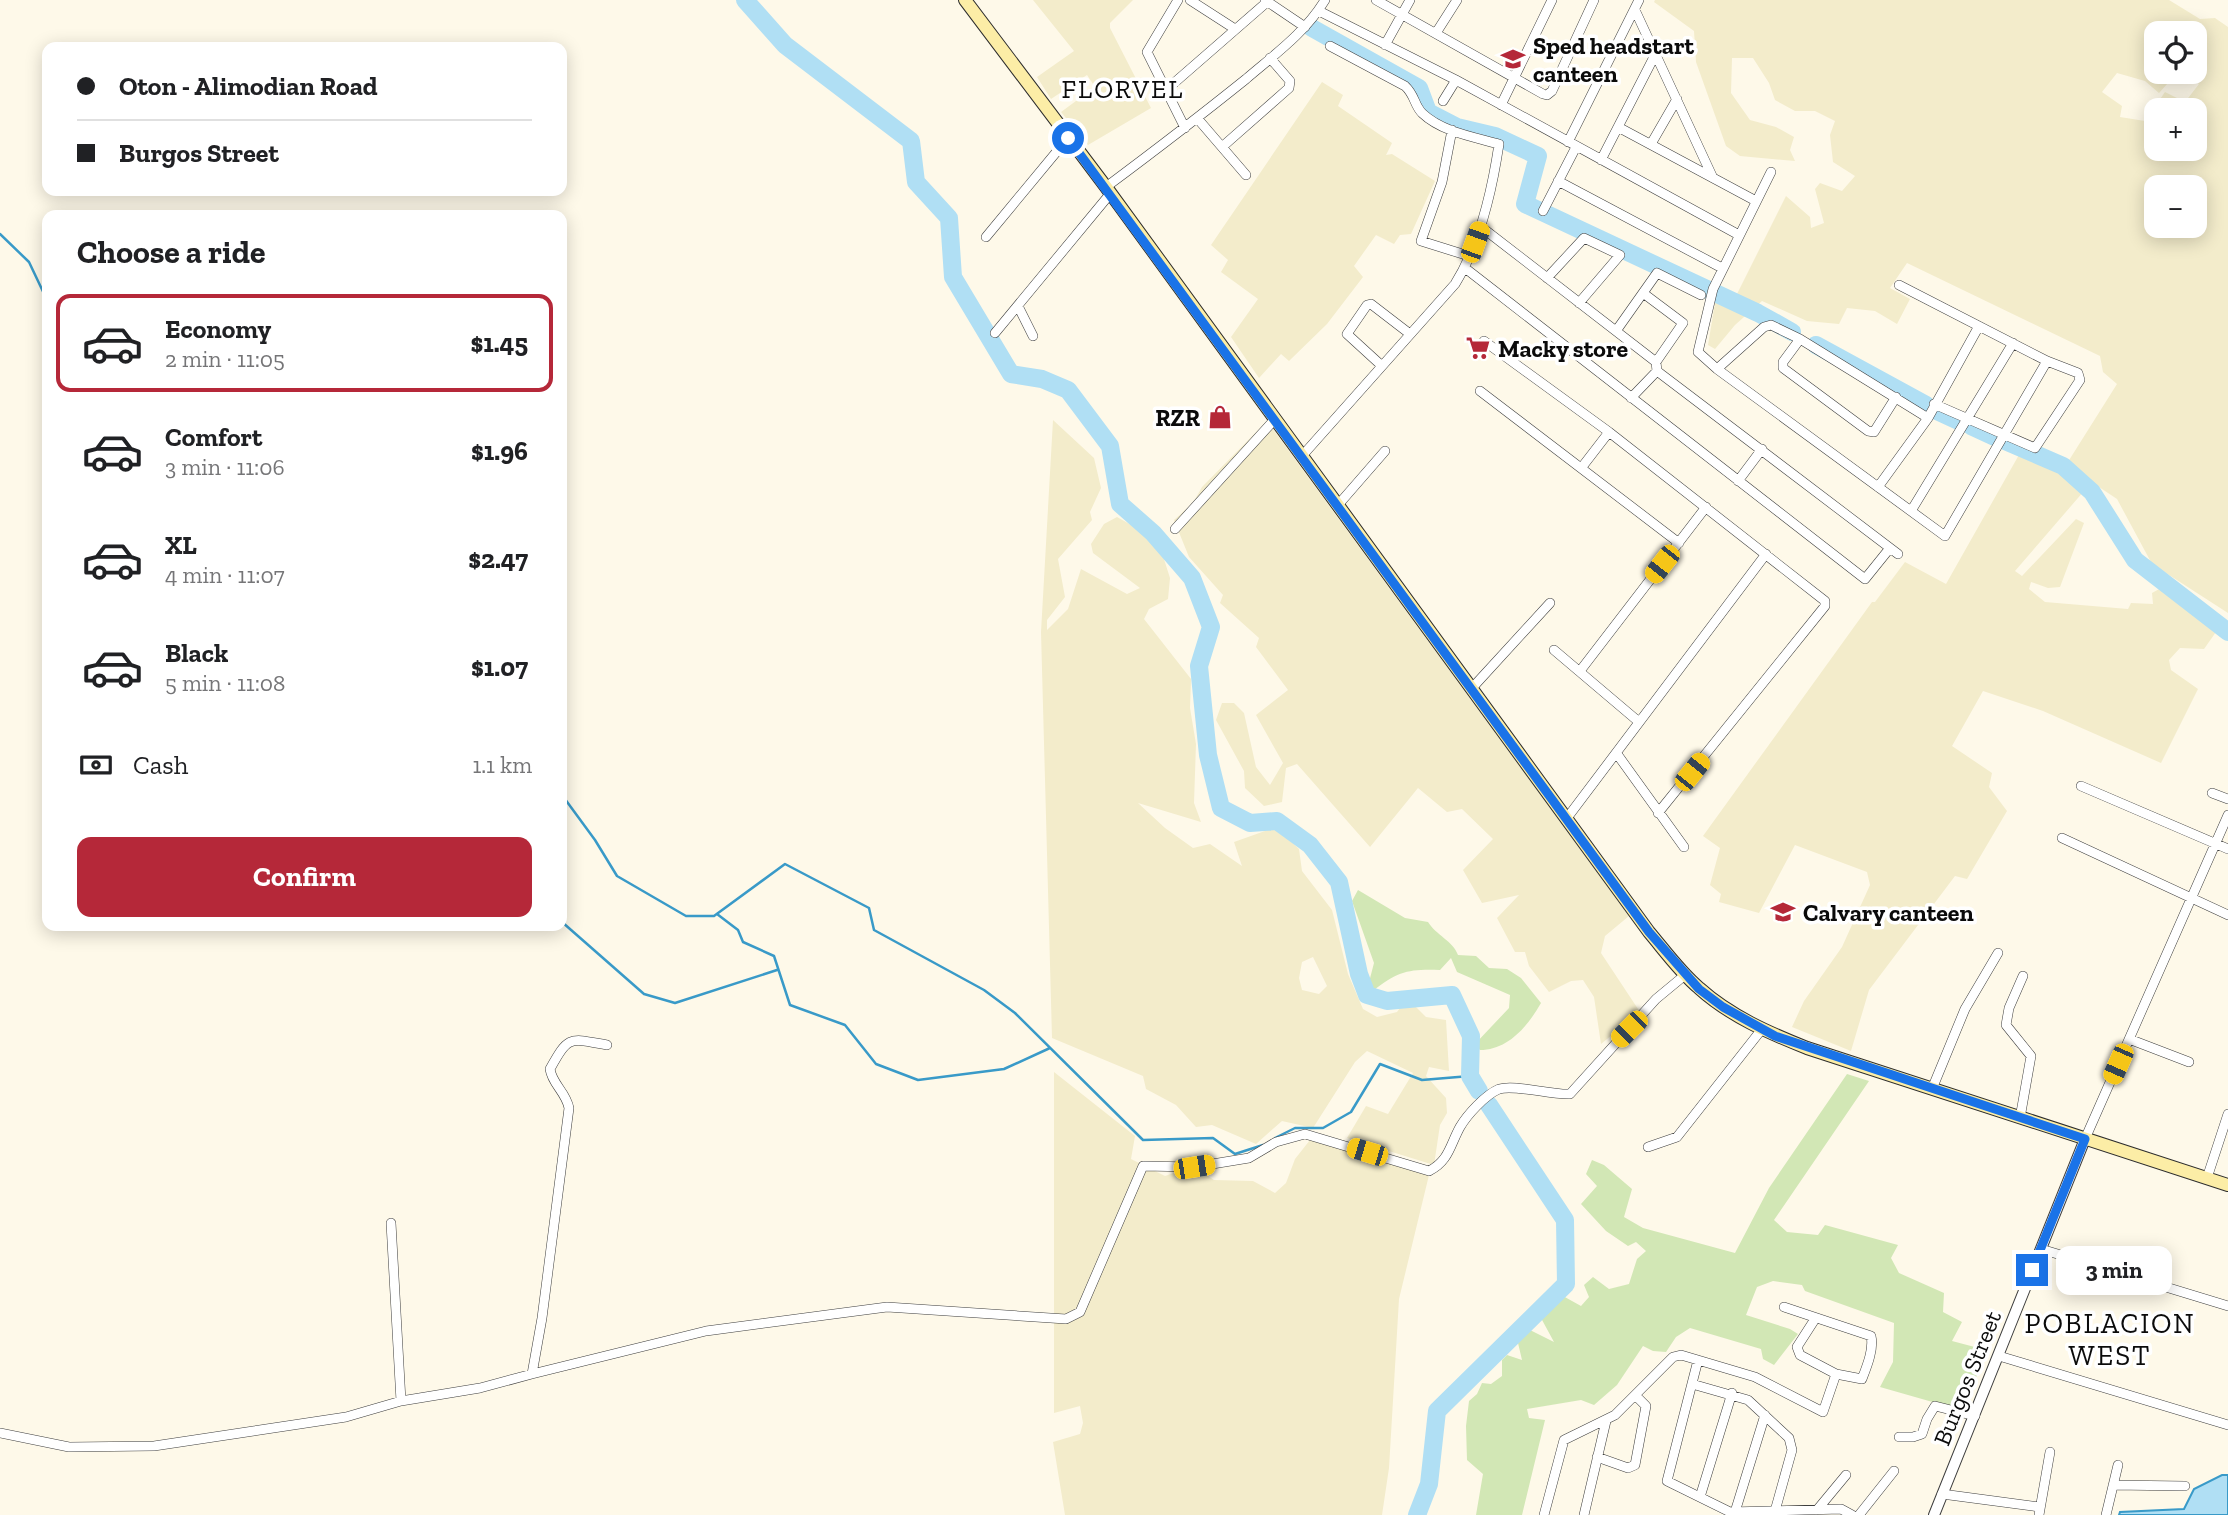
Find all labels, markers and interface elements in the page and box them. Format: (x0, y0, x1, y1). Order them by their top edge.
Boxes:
map controls (2144, 21, 2207, 238)
button: locate (2144, 21, 2207, 84)
place label: Sped headstart canteen (1533, 31, 1694, 88)
school or university icon: Sped headstart canteen (1499, 45, 1527, 73)
text: Oton - Alimodian Road (119, 70, 378, 102)
district label: FLORVEL (1061, 73, 1185, 105)
button: + (2144, 98, 2207, 161)
route start (1052, 122, 1084, 154)
text: Burgos Street (119, 137, 279, 169)
button: − (2144, 175, 2207, 238)
car (1458, 219, 1493, 265)
text: Choose a ride (77, 233, 265, 271)
icon: car (81, 312, 144, 375)
text: Economy (165, 313, 271, 345)
text: $1.45 (470, 327, 528, 359)
supermarket icon: Macky store (1464, 334, 1492, 362)
place label: Macky store (1498, 334, 1628, 363)
text: 2 min · 11:05 (165, 345, 285, 373)
place label: RZR (1155, 403, 1201, 432)
shop icon: RZR (1206, 403, 1234, 431)
icon: car (81, 420, 144, 483)
text: Comfort (165, 421, 262, 453)
text: $1.96 (471, 435, 528, 467)
text: 3 min · 11:06 (165, 453, 285, 481)
icon: car (81, 528, 144, 591)
text: XL (165, 529, 197, 561)
car (1641, 541, 1684, 587)
text: $2.47 (468, 543, 528, 575)
text: 4 min · 11:07 (165, 561, 285, 589)
icon: car (81, 636, 144, 699)
text: Black (165, 637, 228, 669)
text: $1.07 (471, 651, 528, 683)
text: 5 min · 11:08 (165, 669, 285, 697)
icon: cash (77, 746, 115, 784)
text: Cash (133, 749, 188, 781)
car (1671, 749, 1714, 795)
text: 1.1 km (472, 751, 532, 779)
button: Confirm (77, 837, 532, 917)
school or university icon: Calvary canteen (1769, 898, 1797, 926)
place label: Calvary canteen (1803, 898, 1974, 927)
car (1607, 1007, 1652, 1051)
car (2100, 1041, 2137, 1087)
car (1344, 1136, 1391, 1168)
car (1172, 1153, 1217, 1181)
callout: 3 min (2056, 1246, 2172, 1294)
route end (2016, 1254, 2048, 1286)
text: 3 min (2085, 1256, 2143, 1284)
street label: Burgos Street (1927, 1306, 2007, 1450)
district label: POBLACION WEST (2024, 1307, 2196, 1372)

